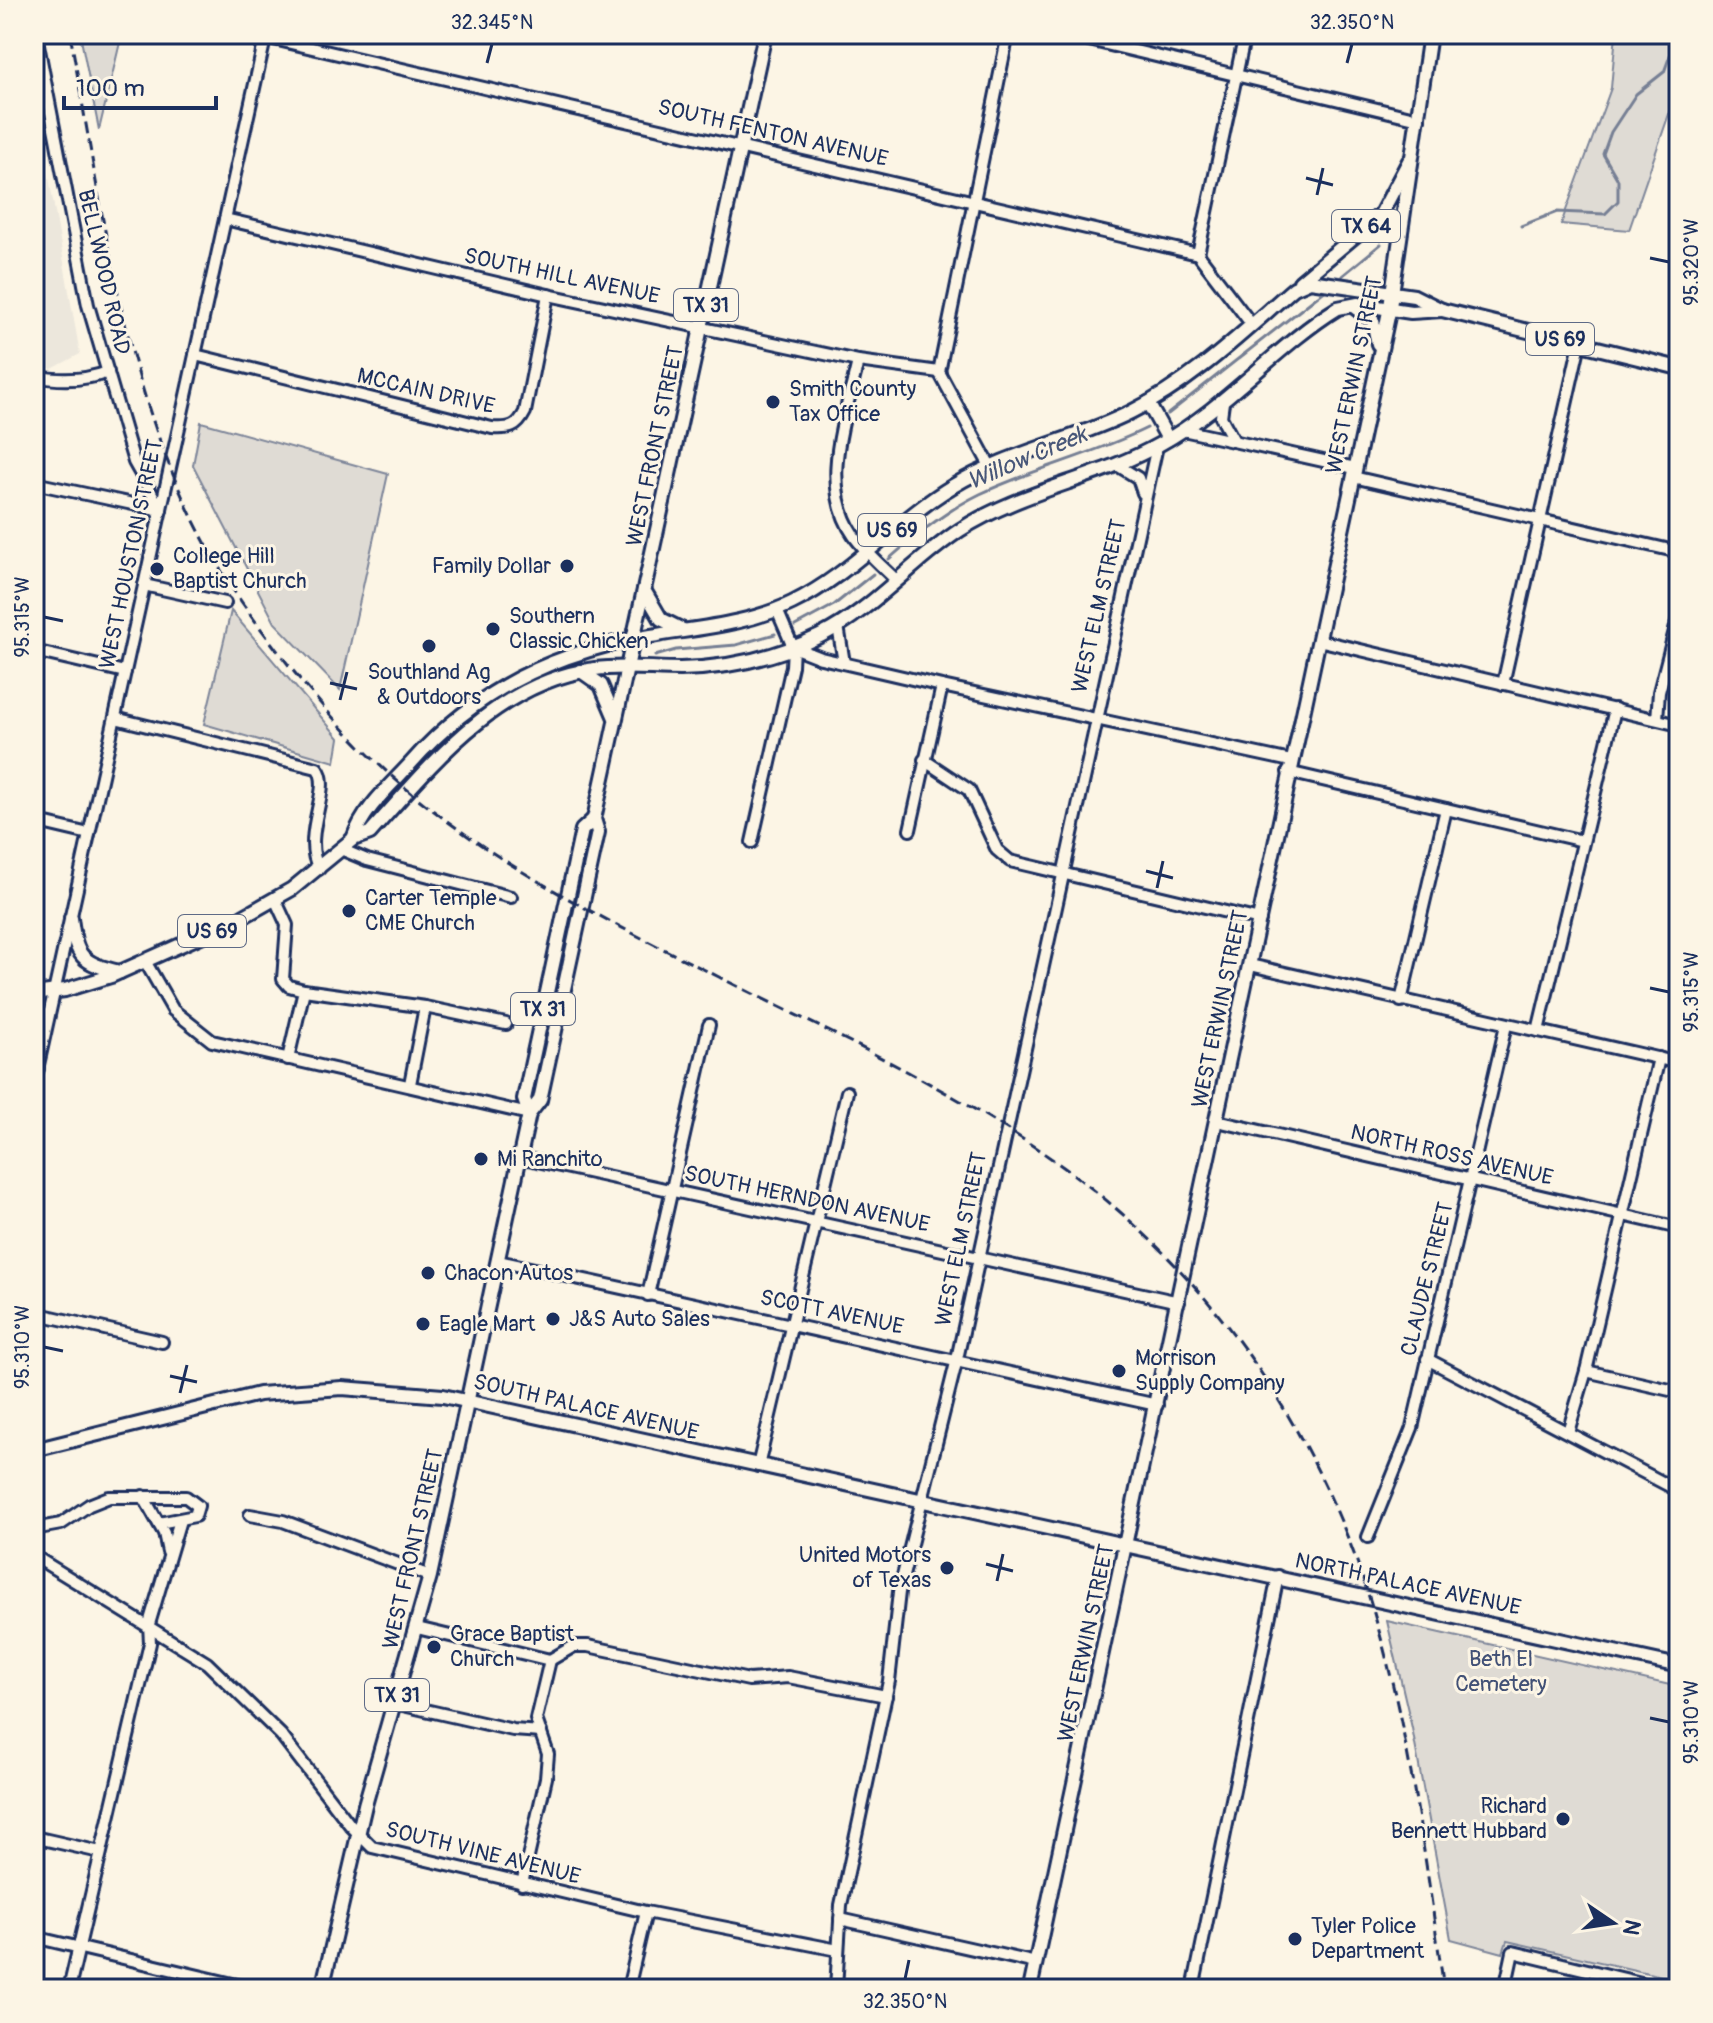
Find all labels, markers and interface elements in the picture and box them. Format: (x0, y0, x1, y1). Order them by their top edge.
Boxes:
text: 32.345°N (451, 10, 533, 35)
text: 32.350°N (1310, 10, 1394, 35)
scale bar (64, 60, 216, 110)
text: 100 m (76, 74, 145, 103)
street label: SOUTH FENTON AVENUE (655, 93, 891, 173)
street label: BELLWOOD ROAD (71, 187, 137, 357)
road number: TX 64 (1332, 210, 1400, 242)
text: 95.320°W (1679, 218, 1704, 306)
street label: SOUTH HILL AVENUE (462, 242, 662, 310)
street label: WEST ERWIN STREET (1319, 273, 1389, 477)
road number: TX 31 (674, 289, 738, 321)
road number: US 69 (1526, 323, 1594, 355)
street label: WEST FRONT STREET (620, 343, 690, 549)
street label: MCCAIN DRIVE (354, 362, 498, 420)
place label: Smith County Tax Office (789, 375, 916, 428)
marker: Smith County Tax Office (764, 393, 782, 411)
water label: Willow Creek (963, 419, 1093, 496)
street label: WEST HOUSTON STREET (93, 437, 169, 671)
road number: US 69 (858, 514, 926, 546)
street label: WEST ELM STREET (1065, 516, 1133, 696)
place label: College Hill Baptist Church (173, 542, 307, 595)
place label: Family Dollar (432, 552, 551, 580)
marker: Family Dollar (558, 557, 576, 575)
marker: College Hill Baptist Church (148, 560, 166, 578)
text: 95.315°W (10, 576, 35, 658)
place label: Southern Classic Chicken (509, 602, 649, 655)
marker: Southern Classic Chicken (484, 620, 502, 638)
marker: Southland Ag & Outdoors (420, 637, 438, 655)
place label: Southland Ag & Outdoors (367, 658, 491, 711)
place label: Carter Temple CME Church (365, 884, 497, 937)
marker: Carter Temple CME Church (340, 902, 358, 920)
street label: WEST ERWIN STREET (1185, 907, 1255, 1111)
road number: US 69 (178, 915, 246, 947)
text: 95.315°W (1679, 951, 1704, 1033)
road number: TX 31 (511, 993, 575, 1025)
street label: NORTH ROSS AVENUE (1348, 1118, 1556, 1192)
place label: Mi Ranchito (497, 1145, 603, 1173)
street label: WEST ELM STREET (929, 1149, 993, 1329)
marker: Mi Ranchito (472, 1150, 490, 1168)
street label: SOUTH HERNDON AVENUE (682, 1159, 932, 1239)
street label: CLAUDE STREET (1394, 1199, 1460, 1359)
place label: Chacon Autos (444, 1259, 573, 1287)
marker: Chacon Autos (419, 1264, 437, 1282)
street label: SCOTT AVENUE (758, 1283, 906, 1341)
text: 95.310°W (10, 1305, 35, 1389)
place label: J&S Auto Sales (569, 1305, 710, 1333)
place label: Eagle Mart (439, 1310, 536, 1338)
marker: J&S Auto Sales (544, 1310, 562, 1328)
marker: Eagle Mart (414, 1315, 432, 1333)
place label: Morrison Supply Company (1135, 1344, 1285, 1397)
marker: Morrison Supply Company (1110, 1362, 1128, 1380)
street label: SOUTH PALACE AVENUE (471, 1367, 701, 1447)
street label: WEST FRONT STREET (376, 1446, 450, 1652)
place label: United Motors of Texas (799, 1541, 931, 1594)
street label: WEST ERWIN STREET (1051, 1541, 1121, 1745)
street label: NORTH PALACE AVENUE (1292, 1546, 1524, 1622)
marker: United Motors of Texas (938, 1559, 956, 1577)
place label: Grace Baptist Church (450, 1620, 574, 1673)
marker: Grace Baptist Church (425, 1638, 443, 1656)
park label: Beth El Cemetery (1455, 1645, 1547, 1698)
road number: TX 31 (365, 1679, 429, 1711)
text: 95.310°W (1679, 1680, 1704, 1764)
place label: Richard Bennett Hubbard (1391, 1792, 1547, 1845)
marker: Richard Bennett Hubbard (1554, 1810, 1572, 1828)
street label: SOUTH VINE AVENUE (383, 1815, 583, 1891)
north arrow (1573, 1883, 1653, 1963)
place label: Tyler Police Department (1311, 1912, 1424, 1965)
text: N (1616, 1917, 1647, 1938)
marker: Tyler Police Department (1286, 1930, 1304, 1948)
text: 32.350°N (863, 1989, 947, 2014)

